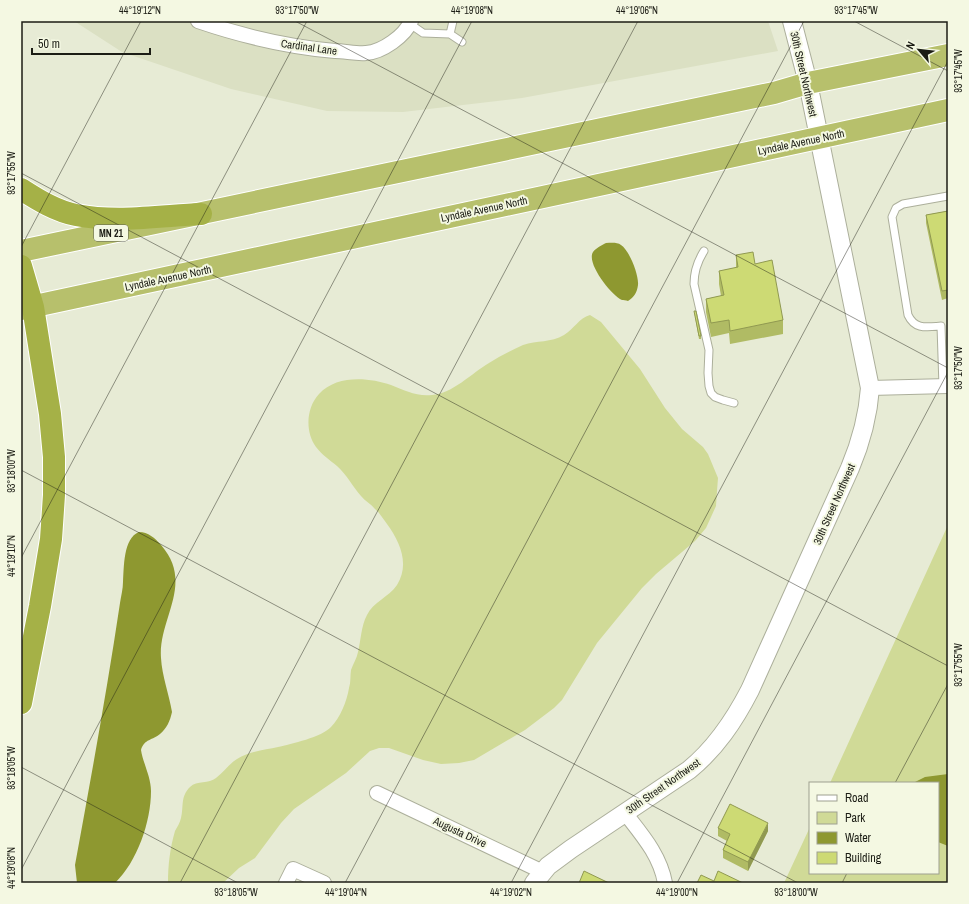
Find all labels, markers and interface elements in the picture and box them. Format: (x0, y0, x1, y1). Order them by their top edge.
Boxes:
text: 44°19'12"N (119, 4, 161, 17)
text: 93°17'50"W (275, 4, 319, 17)
text: 44°19'08"N (451, 4, 493, 17)
text: 44°19'06"N (616, 4, 658, 17)
text: 93°17'45"W (834, 4, 878, 17)
scale bar (32, 30, 150, 56)
street label: 30th Street Northwest (787, 30, 821, 119)
north arrow (899, 30, 939, 70)
text: 50 m (38, 36, 60, 52)
street label: Cardinal Lane (280, 36, 338, 58)
text: N (902, 39, 918, 51)
text: 93°17'45"W (952, 49, 965, 93)
street label: Lyndale Avenue North (756, 126, 846, 158)
text: 93°17'55"W (5, 151, 18, 195)
street label: Lyndale Avenue North (439, 193, 529, 225)
road number: MN 21 (94, 225, 128, 241)
street label: Lyndale Avenue North (123, 262, 213, 294)
text: 93°17'50"W (952, 346, 965, 390)
text: 93°18'00"W (5, 449, 18, 493)
street label: 30th Street Northwest (810, 461, 858, 547)
text: 44°19'10"N (5, 535, 18, 577)
text: 93°17'55"W (952, 643, 965, 687)
text: 93°18'05"W (5, 746, 18, 790)
street label: 30th Street Northwest (623, 755, 703, 817)
legend (809, 782, 939, 874)
text: Road (845, 790, 869, 806)
text: Park (845, 810, 865, 826)
street label: Augusta Drive (430, 813, 489, 850)
text: Water (845, 830, 872, 846)
text: 44°19'08"N (5, 847, 18, 889)
text: Building (845, 850, 882, 866)
text: 93°18'05"W (214, 886, 258, 899)
text: 44°19'04"N (325, 886, 367, 899)
text: 44°19'02"N (490, 886, 532, 899)
text: 44°19'00"N (656, 886, 698, 899)
text: 93°18'00"W (774, 886, 818, 899)

